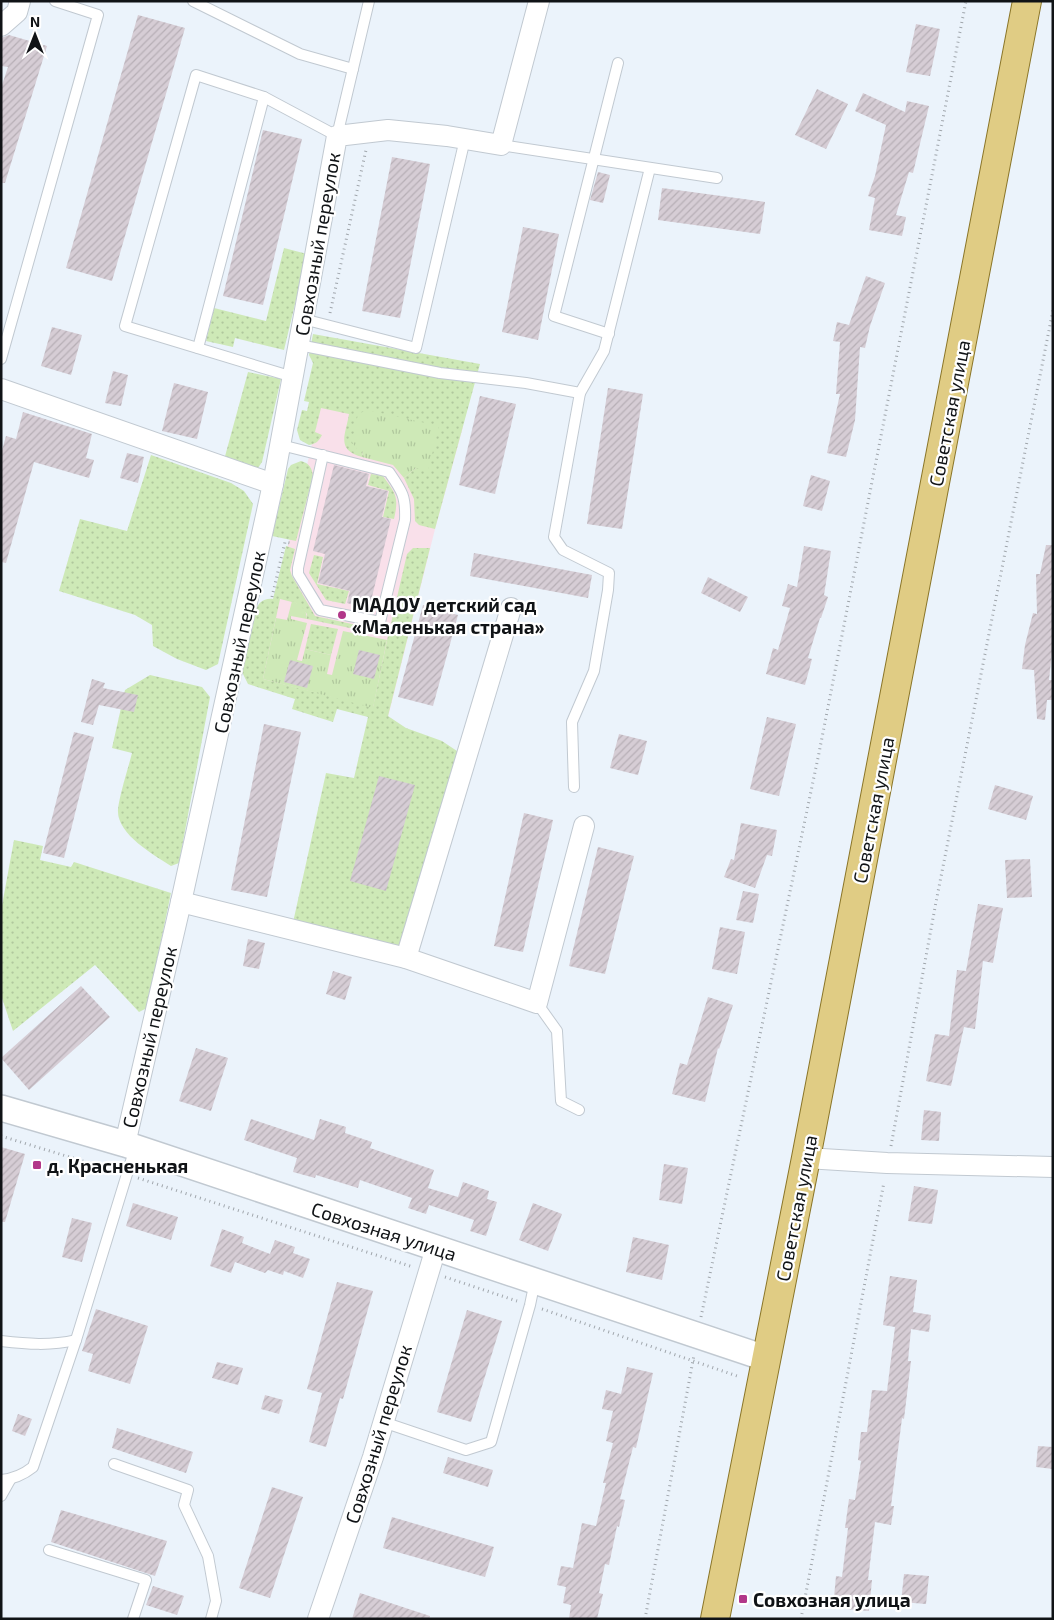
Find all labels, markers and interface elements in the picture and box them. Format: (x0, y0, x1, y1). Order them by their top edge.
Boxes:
north arrow (10, 10, 60, 60)
text: N (30, 13, 40, 30)
street label: Совхозный переулок (290, 150, 345, 338)
street label: Советская улица (924, 338, 975, 488)
street label: Совхозный переулок (208, 549, 271, 736)
place label: МАДОУ детский сад «Маленькая страна» (352, 593, 545, 638)
marker: МАДОУ детский сад «Маленькая страна» (336, 609, 348, 621)
street label: Советская улица (848, 735, 899, 885)
street label: Совхозный переулок (117, 944, 182, 1130)
street label: Советская улица (771, 1133, 822, 1283)
place label: д. Красненькая (47, 1154, 188, 1177)
marker: д. Красненькая (31, 1159, 43, 1171)
street label: Совхозная улица (308, 1197, 459, 1266)
street label: Совхозный переулок (340, 1342, 417, 1527)
place label: Совхозная улица (753, 1588, 911, 1611)
marker: Совхозная улица (737, 1593, 749, 1605)

